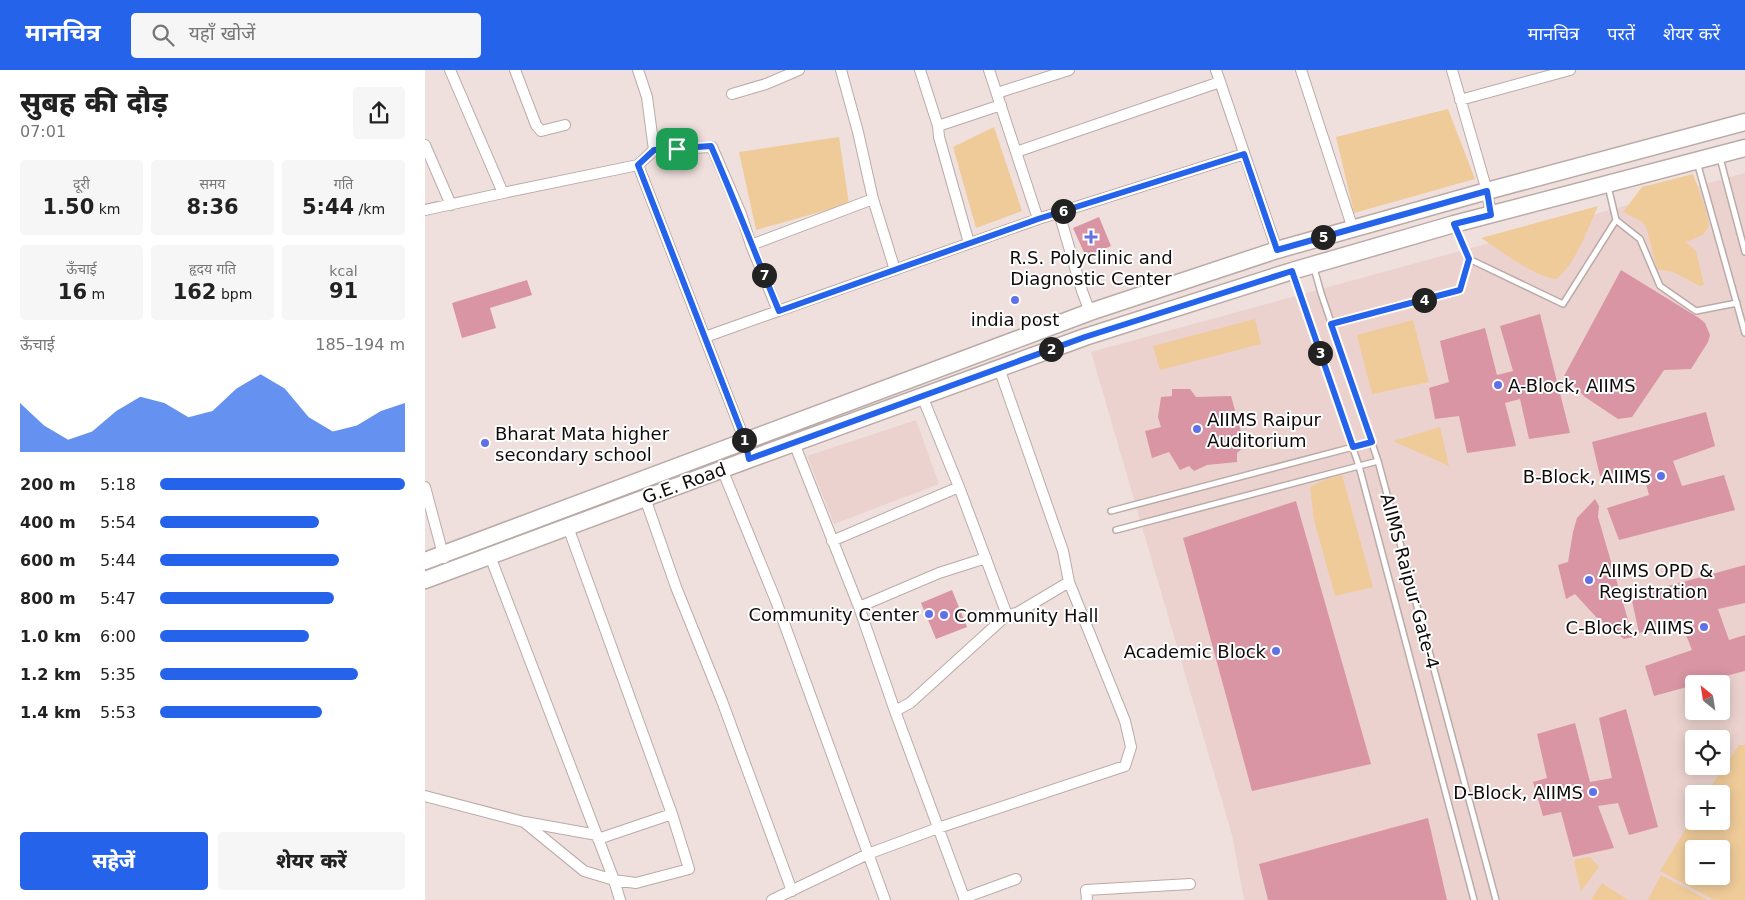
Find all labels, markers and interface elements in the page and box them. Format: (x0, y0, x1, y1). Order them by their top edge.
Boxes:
search box (131, 13, 481, 58)
text: मानचित्र (25, 19, 101, 47)
icon: search (149, 21, 177, 49)
text: यहाँ खोजें (189, 22, 255, 44)
text: मानचित्र (1528, 23, 1579, 44)
text: परतें (1607, 23, 1635, 44)
text: शेयर करें (1663, 23, 1720, 44)
text: सुबह की दौड़ (20, 86, 168, 119)
button: share (353, 87, 405, 139)
text: 07:01 (20, 122, 66, 141)
pin (656, 128, 698, 170)
icon: arrive (663, 135, 691, 163)
text: दूरी (73, 176, 90, 192)
text: समय (200, 176, 225, 192)
text: गति (334, 176, 353, 192)
text: 1.50 (42, 195, 94, 219)
text: 8:36 (186, 195, 239, 219)
text: 5:44 (302, 195, 354, 219)
pin: 6 (1051, 198, 1075, 224)
text: km (94, 201, 121, 217)
text: /km (354, 201, 385, 217)
text: 6 (1059, 203, 1068, 219)
pin: 5 (1311, 224, 1335, 250)
text: 5 (1319, 229, 1328, 245)
marker: R.S. Polyclinic and Diagnostic Center (1084, 230, 1098, 244)
place label: R.S. Polyclinic and Diagnostic Center (1009, 247, 1173, 289)
text: ऊँचाई (66, 261, 97, 277)
text: हृदय गति (189, 261, 236, 277)
pin: 7 (751, 262, 777, 288)
text: kcal (329, 263, 358, 279)
text: 7 (760, 267, 769, 283)
text: 91 (329, 279, 358, 303)
text: 16 (58, 280, 87, 304)
text: 162 (173, 280, 216, 304)
text: m (87, 286, 105, 302)
text: bpm (216, 286, 252, 302)
pin: 4 (1411, 288, 1437, 312)
text: 4 (1420, 292, 1429, 308)
marker: india post (1009, 294, 1021, 306)
place label: india post (971, 309, 1059, 330)
text: ऊँचाई (20, 335, 55, 354)
text: 185–194 m (315, 335, 405, 354)
pin: 2 (1039, 336, 1063, 362)
pin: 3 (1307, 340, 1333, 366)
text: 2 (1047, 341, 1056, 357)
text: 3 (1316, 345, 1325, 361)
place label: A-Block, AIIMS (1508, 375, 1636, 396)
marker: A-Block, AIIMS (1492, 379, 1504, 391)
place label: AIIMS Raipur Auditorium (1207, 409, 1322, 451)
place label: Bharat Mata higher secondary school (495, 423, 670, 465)
marker: AIIMS Raipur Auditorium (1191, 423, 1203, 435)
pin: 1 (731, 428, 757, 452)
text: 1 (740, 432, 749, 448)
marker: Bharat Mata higher secondary school (479, 437, 491, 449)
street label: G.E. Road (639, 458, 729, 508)
place label: B-Block, AIIMS (1523, 466, 1651, 487)
marker: B-Block, AIIMS (1655, 470, 1667, 482)
text: 200 m (20, 475, 76, 494)
text: 5:18 (100, 475, 136, 494)
street label: AIIMS Raipur Gate-4 (1376, 491, 1444, 671)
text: 400 m (20, 513, 76, 532)
text: 5:54 (100, 513, 136, 532)
text: 600 m (20, 551, 76, 570)
text: 5:44 (100, 551, 136, 570)
place label: AIIMS OPD & Registration (1599, 560, 1713, 602)
marker: AIIMS OPD & Registration (1583, 574, 1595, 586)
text: 800 m (20, 589, 76, 608)
text: 5:47 (100, 589, 136, 608)
place label: Community Center (749, 604, 920, 625)
place label: Community Hall (954, 605, 1098, 626)
marker: Community Center (923, 608, 935, 620)
marker: Community Hall (938, 609, 950, 621)
place label: C-Block, AIIMS (1566, 617, 1694, 638)
marker: C-Block, AIIMS (1698, 621, 1710, 633)
text: 1.0 km (20, 627, 81, 646)
text: 6:00 (100, 627, 136, 646)
place label: Academic Block (1124, 641, 1267, 662)
marker: Academic Block (1270, 645, 1282, 657)
text: 1.2 km (20, 665, 81, 684)
text: 5:35 (100, 665, 136, 684)
north arrow (1685, 675, 1730, 720)
map controls (1685, 675, 1730, 885)
text: 1.4 km (20, 703, 81, 722)
text: 5:53 (100, 703, 136, 722)
button: locate (1685, 730, 1730, 775)
place label: D-Block, AIIMS (1453, 782, 1583, 803)
button: + (1685, 785, 1730, 830)
marker: D-Block, AIIMS (1587, 786, 1599, 798)
button: सहेजें (20, 832, 208, 890)
button: शेयर करें (218, 832, 405, 890)
button: − (1685, 840, 1730, 885)

